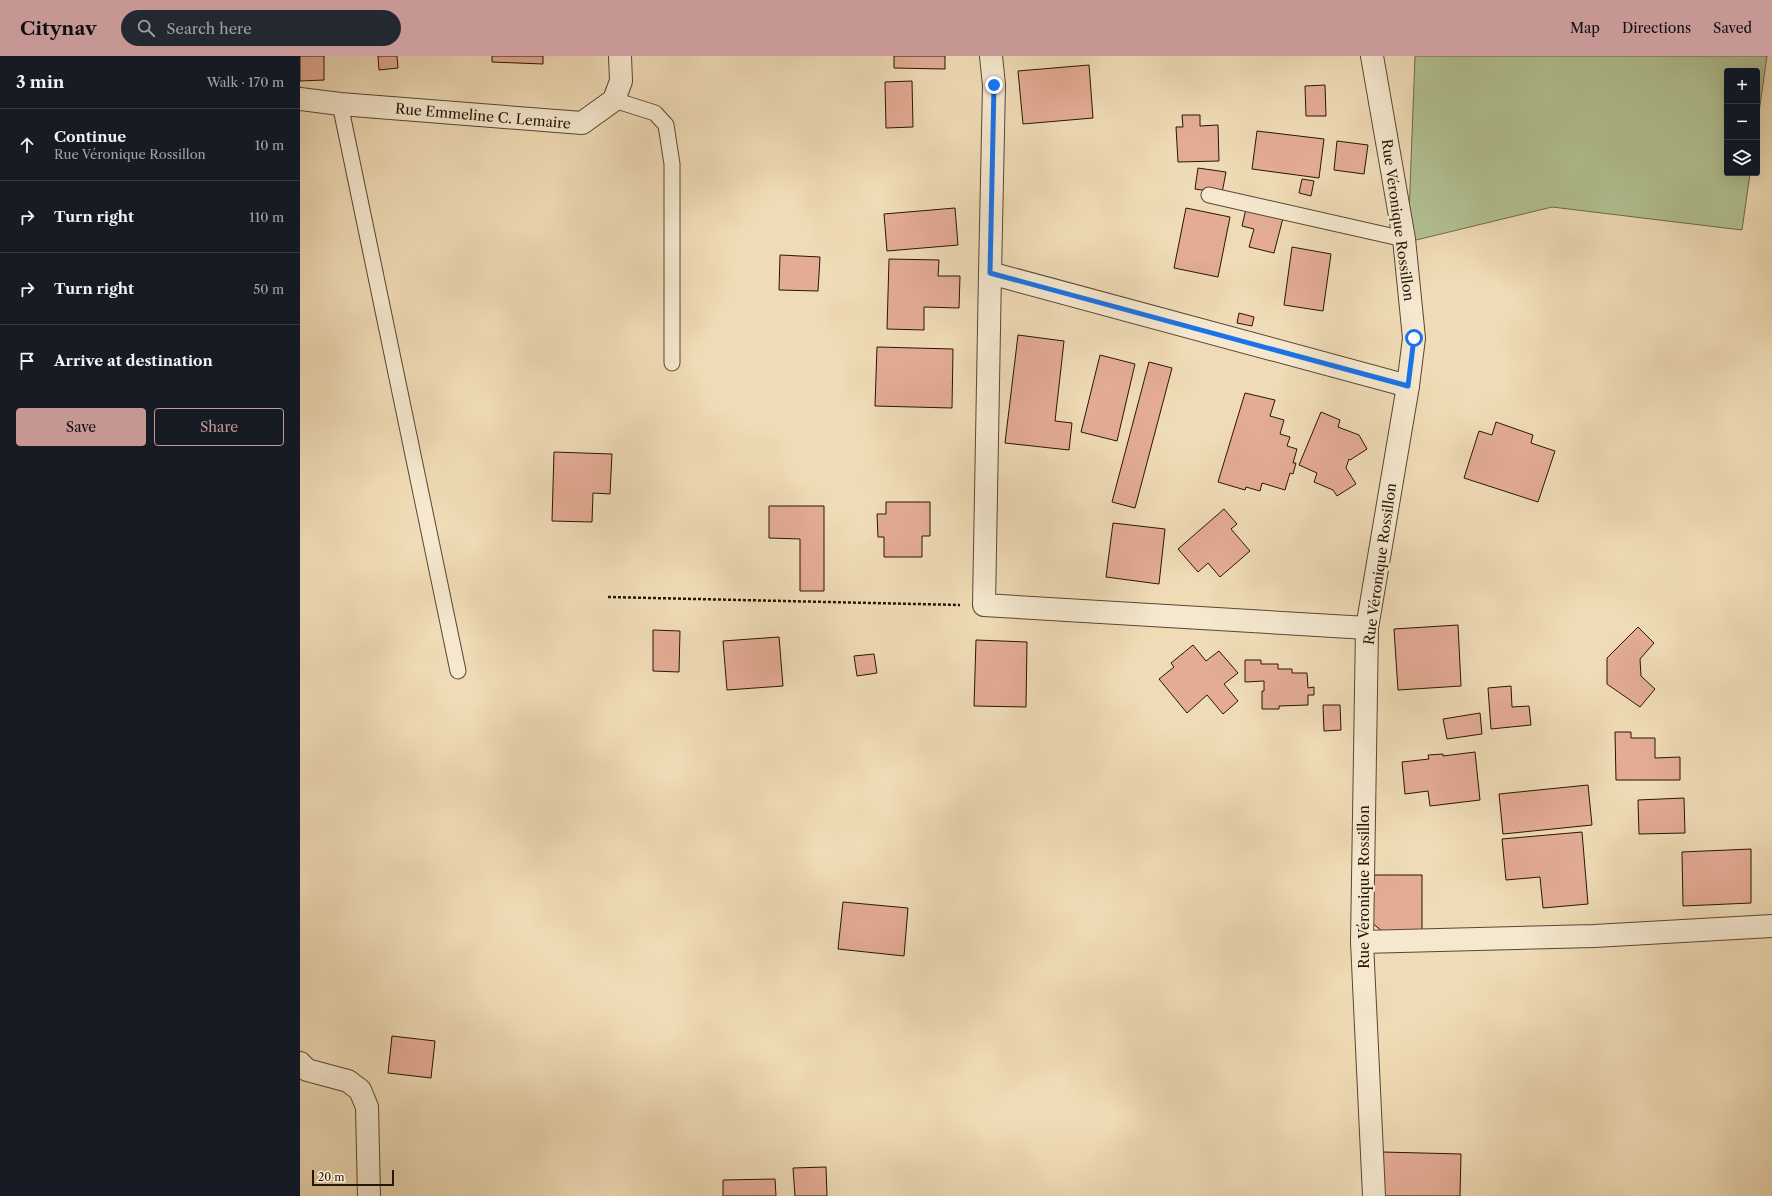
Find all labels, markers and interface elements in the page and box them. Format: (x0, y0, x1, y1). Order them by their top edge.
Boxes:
search box (121, 10, 401, 46)
text: Citynav (20, 17, 97, 40)
icon: search (135, 17, 157, 39)
text: Search here (167, 19, 252, 38)
text: Map (1570, 19, 1600, 37)
text: Directions (1622, 19, 1691, 37)
text: Saved (1713, 19, 1752, 37)
map controls (1724, 68, 1760, 176)
button: + (1724, 68, 1760, 104)
text: 3 min (16, 72, 65, 92)
text: Walk · 170 m (207, 74, 284, 90)
route end (985, 76, 1003, 94)
street label: Rue Emmeline C. Lemaire (394, 99, 572, 133)
button: − (1724, 104, 1760, 140)
text: Continue (54, 127, 126, 146)
icon: ahead (16, 134, 38, 156)
text: 10 m (255, 137, 284, 153)
street label: Rue Véronique Rossillon (1378, 138, 1418, 302)
button: layers (1724, 140, 1760, 176)
text: Rue Véronique Rossillon (54, 146, 206, 162)
icon: right (16, 206, 38, 228)
text: Turn right (54, 207, 134, 226)
text: 110 m (249, 209, 284, 225)
icon: right (16, 278, 38, 300)
text: Turn right (54, 279, 134, 298)
text: 50 m (253, 281, 284, 297)
route start (1405, 329, 1423, 347)
icon: arrive (16, 350, 38, 372)
text: Arrive at destination (54, 351, 213, 370)
button: Save (16, 408, 146, 446)
button: Share (154, 408, 284, 446)
street label: Rue Véronique Rossillon (1360, 482, 1400, 646)
street label: Rue Véronique Rossillon (1355, 805, 1373, 969)
scale bar (312, 1168, 394, 1187)
text: 20 m (318, 1170, 344, 1184)

